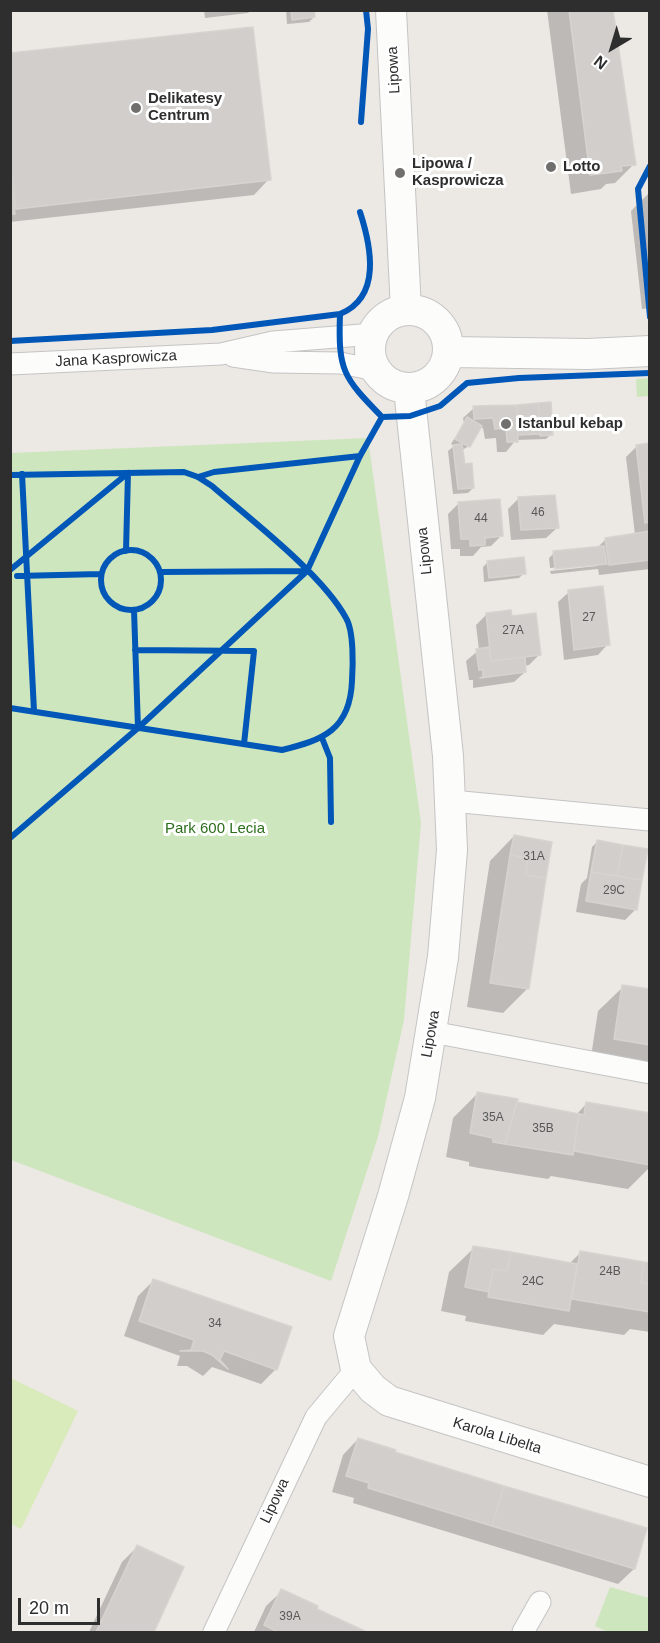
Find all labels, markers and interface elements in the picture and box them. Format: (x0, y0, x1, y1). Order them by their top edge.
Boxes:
north arrow (582, 18, 642, 78)
street label: Lipowa (384, 46, 404, 94)
text: N (591, 52, 610, 73)
place label: Delikatesy Centrum (148, 90, 222, 125)
marker: Delikatesy Centrum (129, 101, 143, 115)
place label: Lipowa / Kasprowicza (412, 155, 504, 190)
place label: Lotto (563, 158, 600, 176)
marker: Lotto (544, 160, 558, 174)
marker: Lipowa / Kasprowicza (393, 166, 407, 180)
street label: Jana Kasprowicza (55, 347, 177, 371)
place label: Istanbul kebap (518, 415, 623, 433)
marker: Istanbul kebap (499, 417, 513, 431)
house number: 46 (531, 506, 545, 520)
house number: 44 (474, 512, 488, 526)
street label: Lipowa (414, 526, 436, 576)
house number: 27 (582, 611, 596, 625)
house number: 27A (502, 624, 524, 638)
park label: Park 600 Lecia (165, 820, 265, 838)
house number: 31A (523, 850, 545, 864)
house number: 29C (603, 884, 625, 898)
street label: Lipowa (418, 1009, 444, 1059)
house number: 35A (482, 1111, 504, 1125)
house number: 35B (532, 1122, 554, 1136)
house number: 24B (599, 1265, 621, 1279)
house number: 24C (522, 1275, 544, 1289)
house number: 34 (208, 1317, 222, 1331)
street label: Karola Libelta (451, 1414, 543, 1458)
street label: Lipowa (257, 1476, 293, 1526)
scale bar (21, 1586, 104, 1624)
text: 20 m (29, 1598, 69, 1618)
house number: 39A (279, 1610, 301, 1624)

